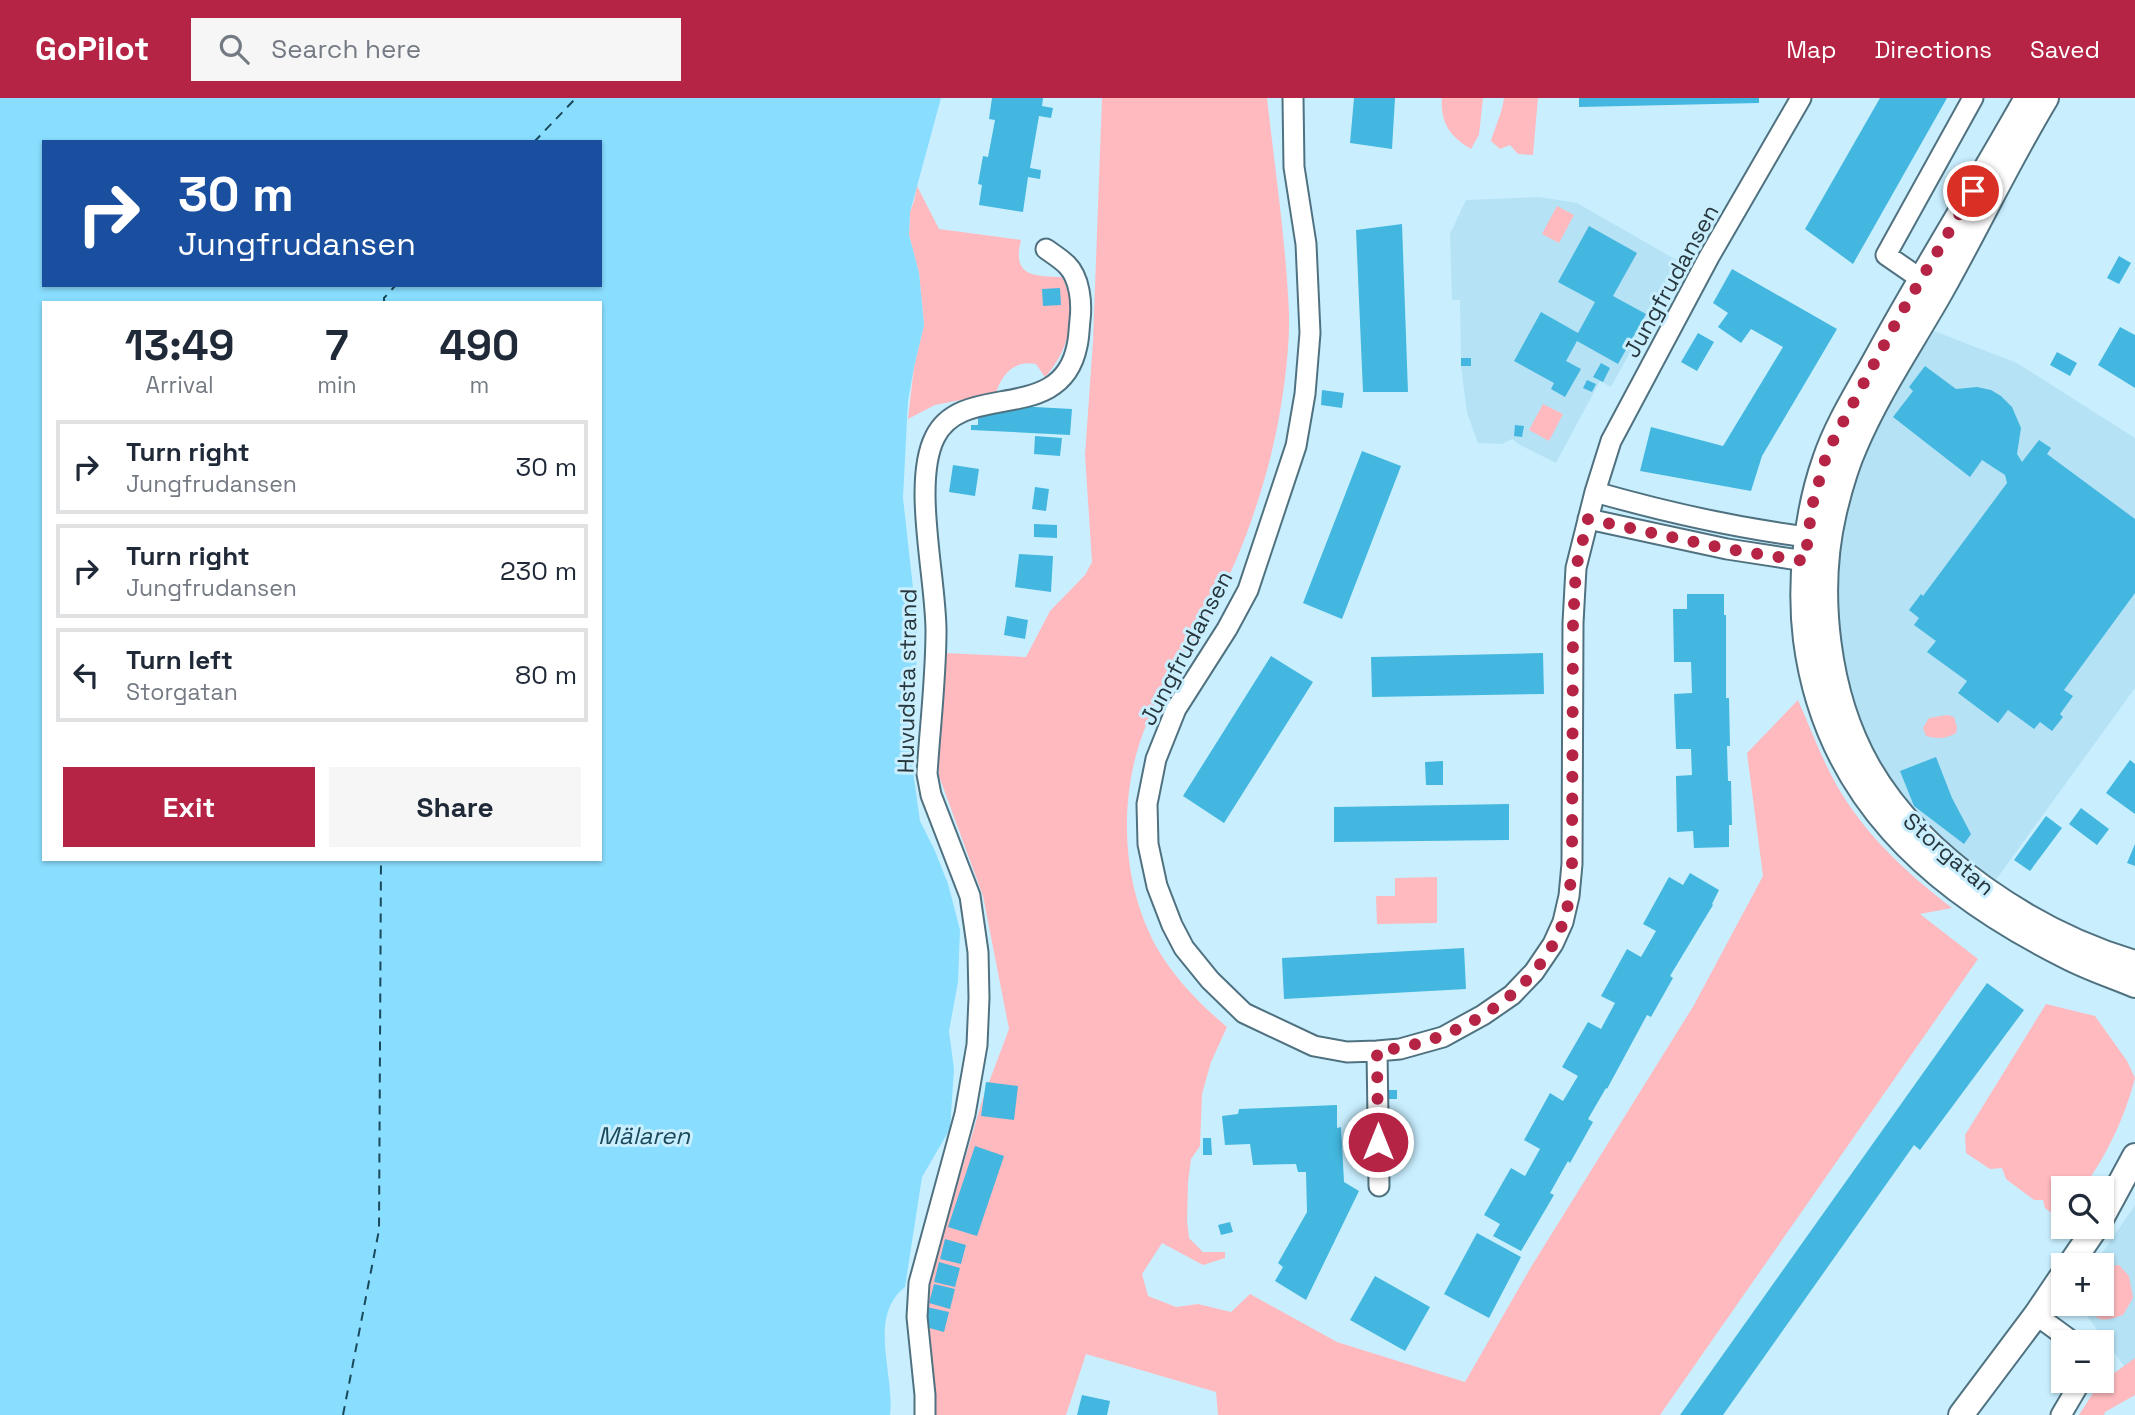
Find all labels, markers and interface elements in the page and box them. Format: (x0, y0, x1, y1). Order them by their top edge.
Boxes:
search box (191, 18, 681, 81)
text: GoPilot (35, 28, 149, 70)
icon: search (215, 30, 253, 68)
text: Search here (271, 32, 421, 66)
text: Map (1786, 34, 1836, 65)
text: Directions (1874, 34, 1992, 65)
text: Saved (2030, 34, 2100, 65)
pin (1943, 161, 2003, 221)
text: 30 m (178, 163, 294, 225)
icon: right (63, 168, 154, 259)
icon: arrive (1954, 172, 1992, 210)
street label: Jungfrudansen (1616, 199, 1726, 363)
text: Jungfrudansen (178, 224, 416, 264)
text: 13:49 (125, 319, 234, 372)
text: 7 (325, 319, 349, 372)
text: 490 (439, 319, 519, 372)
text: Arrival (145, 370, 214, 400)
text: min (317, 370, 357, 400)
text: m (469, 370, 489, 400)
text: Turn right (126, 435, 250, 469)
icon: right (67, 448, 105, 486)
text: 30 m (516, 450, 577, 484)
text: Jungfrudansen (126, 469, 297, 499)
text: Turn right (126, 539, 250, 573)
icon: right (67, 552, 105, 590)
text: 230 m (500, 554, 577, 588)
street label: Jungfrudansen (1133, 566, 1239, 730)
text: Jungfrudansen (126, 573, 297, 603)
street label: Huvudsta strand (890, 588, 924, 774)
text: Turn left (126, 643, 233, 677)
icon: left (67, 656, 105, 694)
text: 80 m (515, 658, 577, 692)
text: Storgatan (126, 677, 238, 707)
button: Exit (63, 767, 315, 847)
button: Share (329, 767, 581, 847)
street label: Storgatan (1897, 806, 2001, 902)
position arrow (1341, 1105, 1415, 1179)
water label: Mälaren (598, 1120, 691, 1151)
map controls (2051, 1176, 2114, 1393)
button: search (2051, 1176, 2114, 1239)
button: + (2051, 1253, 2114, 1316)
button: − (2051, 1330, 2114, 1393)

